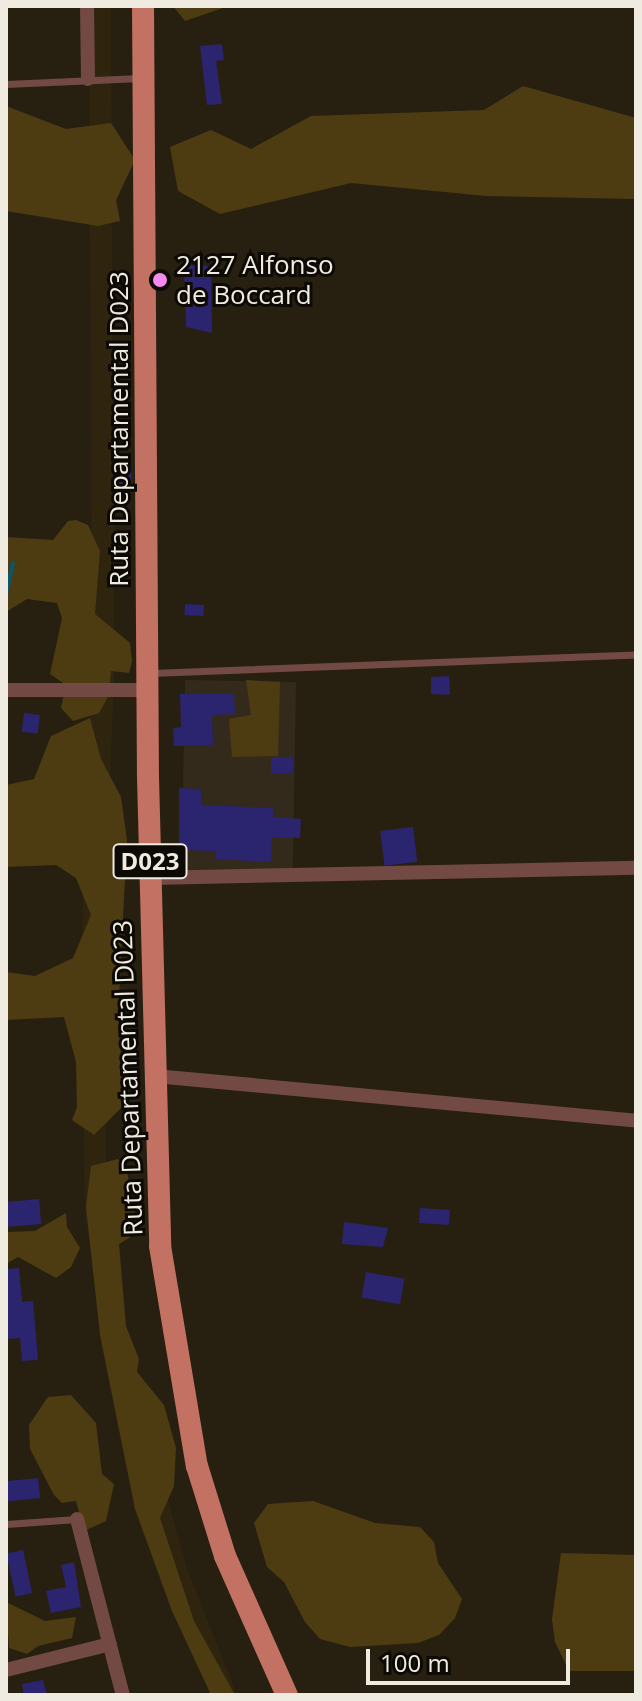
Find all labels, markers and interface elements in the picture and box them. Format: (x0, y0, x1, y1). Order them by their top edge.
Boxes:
place label: 2127 Alfonso de Boccard (176, 249, 334, 310)
street label: Ruta Departamental D023 (103, 271, 135, 587)
marker: 2127 Alfonso de Boccard (151, 271, 169, 289)
road number: D023 (112, 841, 188, 881)
street label: Ruta Departamental D023 (107, 920, 149, 1236)
scale bar (370, 1633, 574, 1683)
text: 100 m (380, 1646, 450, 1679)

